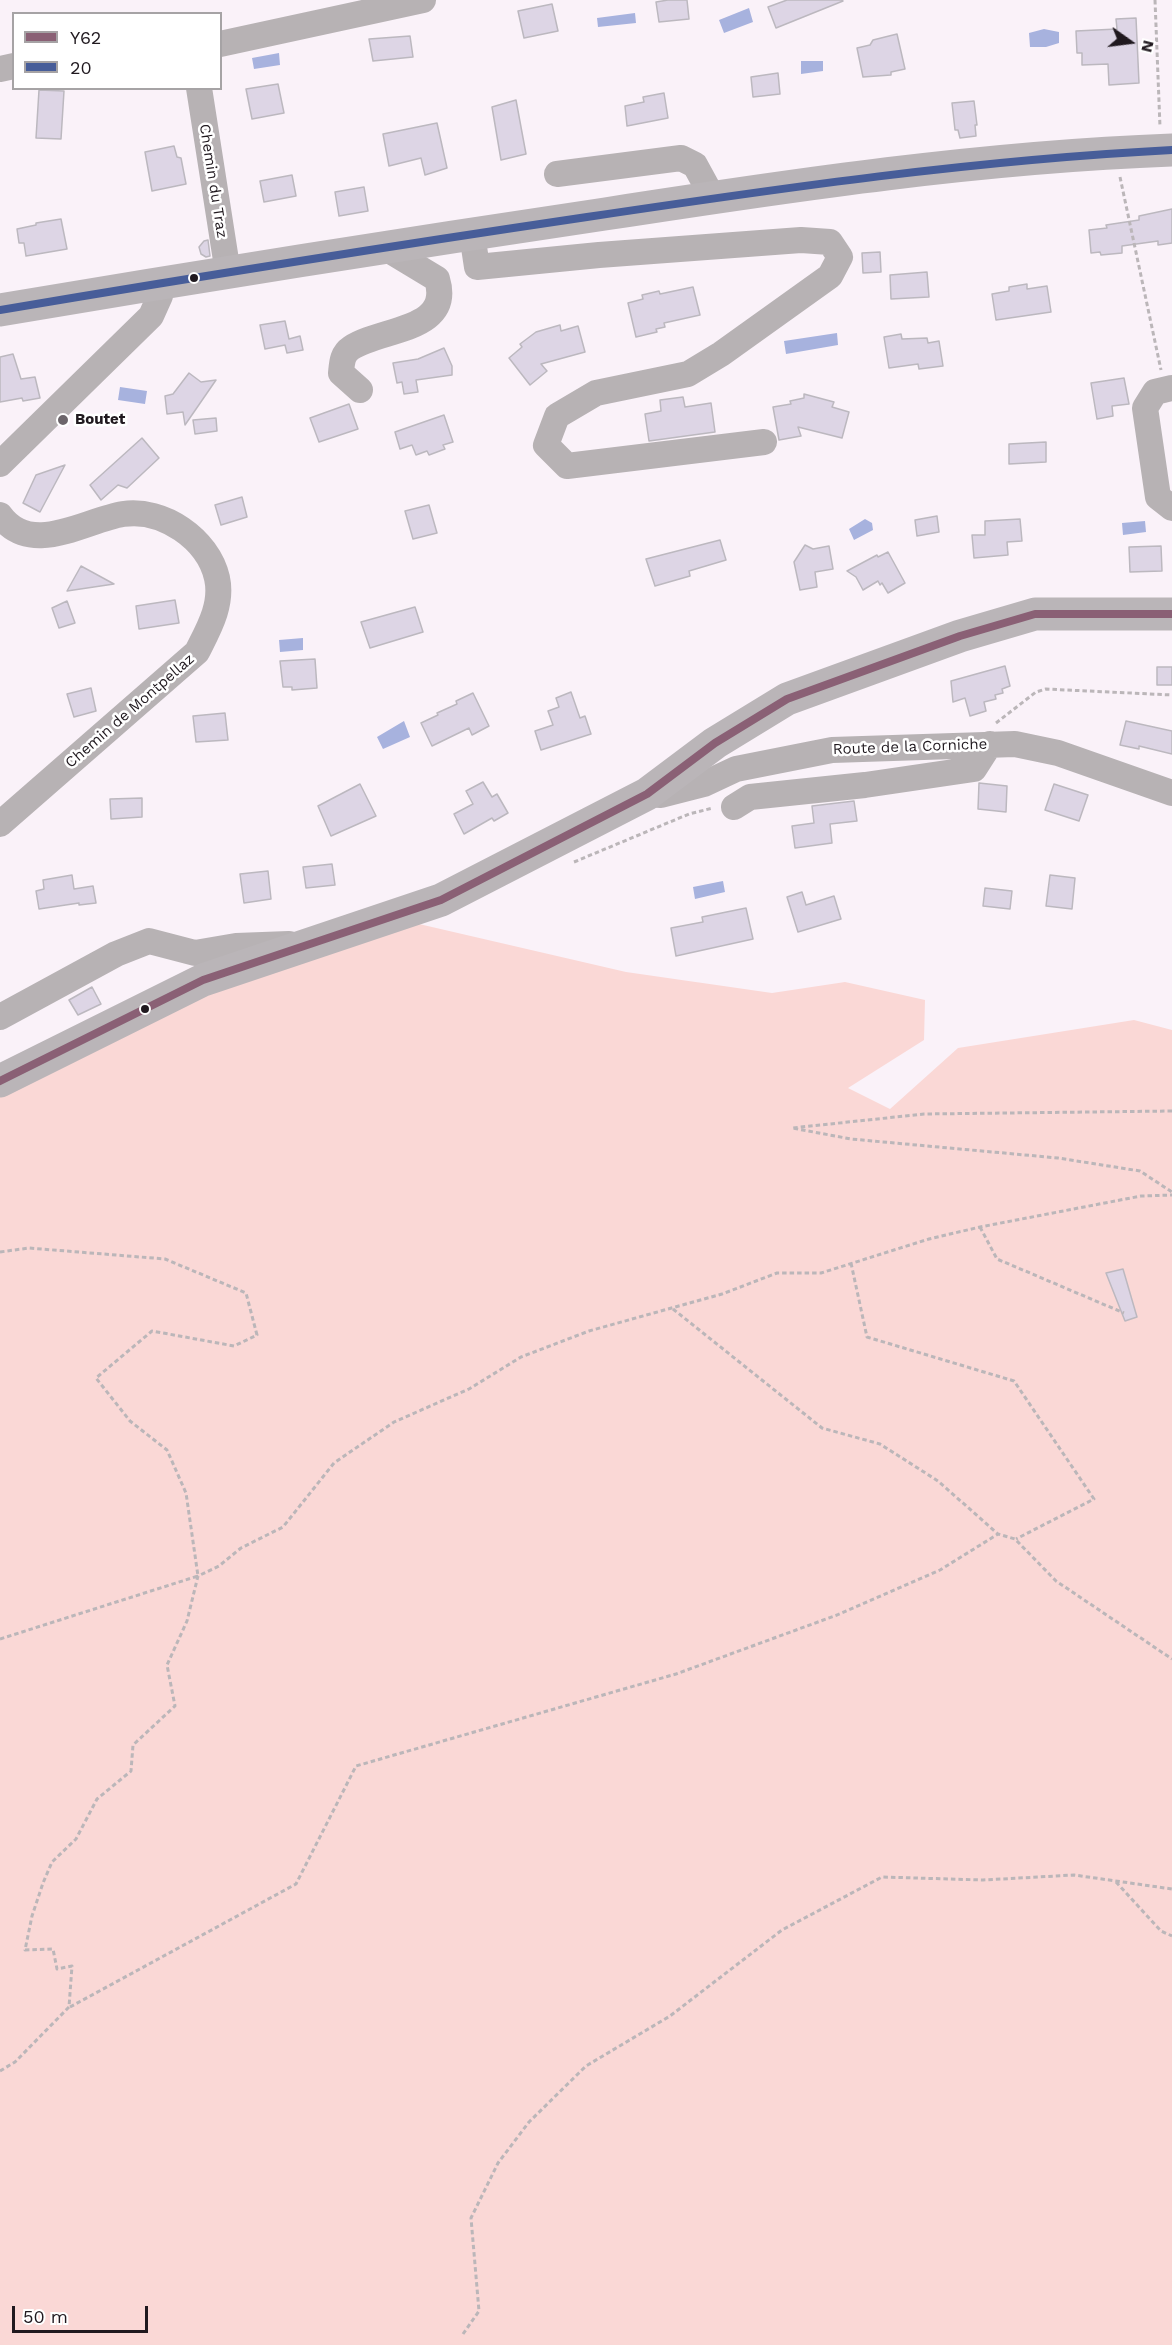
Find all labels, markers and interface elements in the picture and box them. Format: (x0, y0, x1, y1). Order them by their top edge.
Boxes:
legend (12, 12, 222, 90)
north arrow (1100, 12, 1160, 72)
text: Y62 (70, 27, 101, 48)
text: N (1137, 38, 1159, 55)
text: 20 (70, 57, 92, 78)
street label: Chemin du Traz (195, 123, 231, 239)
unlabelled marker (188, 272, 200, 284)
place label: Boutet (75, 411, 125, 429)
marker: Boutet (56, 413, 70, 427)
street label: Chemin de Montpellaz (62, 650, 198, 772)
street label: Route de la Corniche (833, 735, 987, 759)
unlabelled marker (139, 1003, 151, 1015)
scale bar (15, 2294, 152, 2332)
text: 50 m (23, 2306, 68, 2327)

